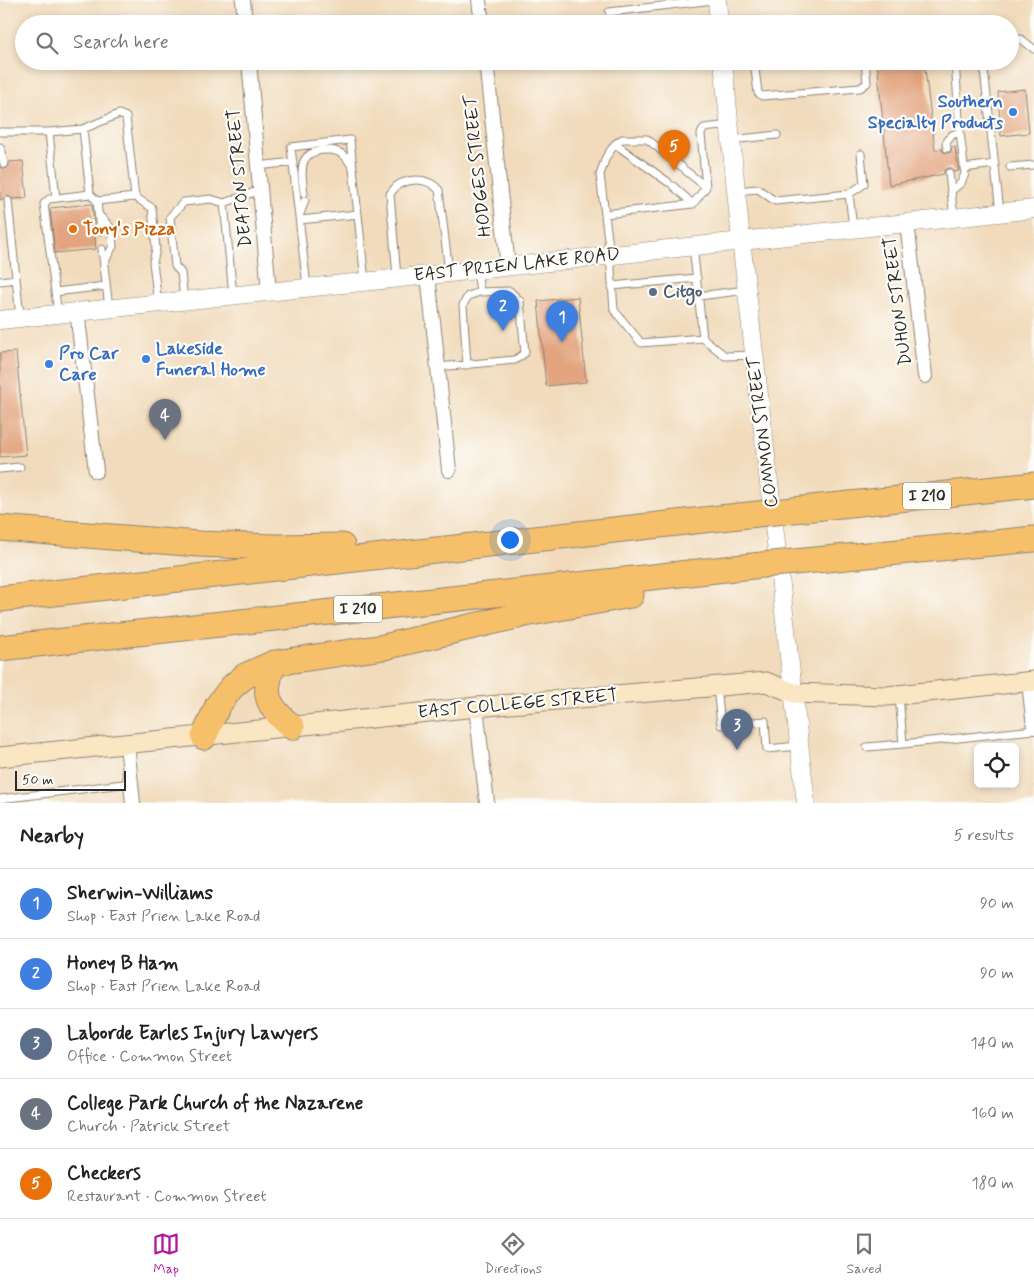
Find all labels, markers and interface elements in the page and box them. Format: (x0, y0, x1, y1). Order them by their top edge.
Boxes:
search box (15, 15, 1019, 70)
icon: search (33, 29, 61, 57)
text: Search here (73, 30, 169, 55)
place label: Southern Specialty Products (868, 90, 1003, 135)
street label: HODGES STREET (459, 93, 497, 238)
marker: Southern Specialty Products (1007, 106, 1019, 118)
street label: DEATON STREET (222, 107, 258, 249)
pin: 5 (658, 130, 690, 171)
place label: Tony's Pizza (83, 217, 175, 241)
marker: Tony's Pizza (67, 223, 79, 235)
street label: DUHON STREET (878, 235, 918, 367)
street label: EAST PRIEN LAKE ROAD (413, 242, 621, 288)
place label: Citgo (663, 280, 702, 306)
marker: Citgo (647, 286, 659, 298)
pin: 2 (487, 290, 519, 331)
pin: 1 (546, 301, 578, 342)
place label: Lakeside Funeral Home (156, 337, 266, 382)
place label: Pro Car Care (59, 342, 119, 387)
marker: Lakeside Funeral Home (140, 353, 152, 365)
street label: COMMON STREET (742, 354, 784, 509)
marker: Pro Car Care (43, 358, 55, 370)
pin: 4 (149, 399, 181, 440)
road number: I 210 (903, 482, 951, 510)
your location (497, 527, 523, 553)
road number: I 210 (334, 596, 382, 622)
street label: EAST COLLEGE STREET (417, 683, 619, 725)
pin: 3 (721, 709, 753, 750)
map controls (974, 743, 1019, 788)
button: locate (974, 743, 1019, 788)
scale bar (15, 768, 126, 791)
text: 50 m (22, 771, 53, 789)
text: Nearby (20, 822, 84, 850)
text: 5 results (954, 825, 1014, 846)
text: Sherwin-Williams (67, 881, 213, 906)
text: 1 (32, 893, 40, 914)
text: 90 m (980, 893, 1014, 914)
text: Shop · East Prien Lake Road (67, 906, 260, 927)
text: Honey B Ham (67, 951, 179, 976)
text: 2 (32, 963, 40, 984)
text: 90 m (980, 963, 1014, 984)
text: Shop · East Prien Lake Road (67, 976, 260, 997)
text: Laborde Earles Injury Lawyers (67, 1021, 318, 1046)
text: 3 (32, 1033, 40, 1054)
text: 140 m (970, 1033, 1014, 1054)
text: Office · Common Street (67, 1046, 232, 1067)
text: College Park Church of the Nazarene (67, 1091, 363, 1116)
text: 4 (31, 1103, 41, 1124)
text: 160 m (971, 1103, 1014, 1124)
text: Church · Patrick Street (67, 1116, 230, 1137)
text: Checkers (67, 1161, 141, 1186)
text: 5 (31, 1173, 41, 1194)
text: 180 m (971, 1173, 1014, 1194)
text: Restaurant · Common Street (67, 1186, 266, 1207)
tab: Map (152, 1230, 180, 1278)
tab: Directions (485, 1230, 542, 1278)
tab: Saved (846, 1230, 882, 1278)

